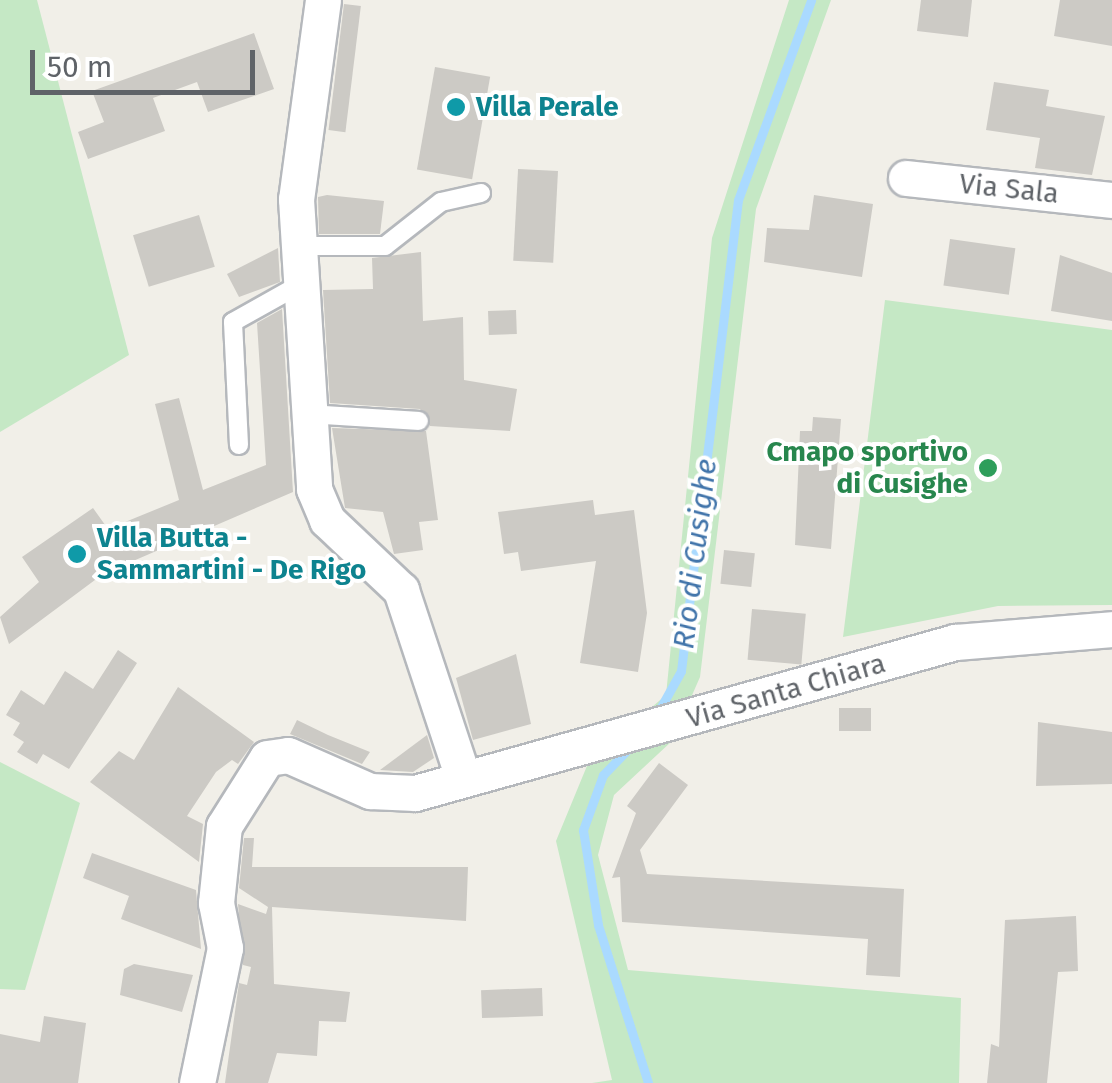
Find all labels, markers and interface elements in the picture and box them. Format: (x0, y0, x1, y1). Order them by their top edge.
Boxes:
scale bar (35, 30, 260, 92)
text: 50 m (47, 49, 112, 85)
place label: Villa Perale (476, 90, 619, 124)
marker: Villa Perale (445, 96, 467, 118)
street label: Via Sala (958, 167, 1060, 211)
place label: Cmapo sportivo di Cusighe (767, 435, 968, 501)
water label: Rio di Cusighe (665, 457, 725, 651)
marker: Cmapo sportivo di Cusighe (977, 457, 999, 479)
place label: Villa Butta - Sammartini - De Rigo (97, 521, 366, 587)
marker: Villa Butta - Sammartini - De Rigo (66, 543, 88, 565)
street label: Via Santa Chiara (683, 647, 889, 735)

